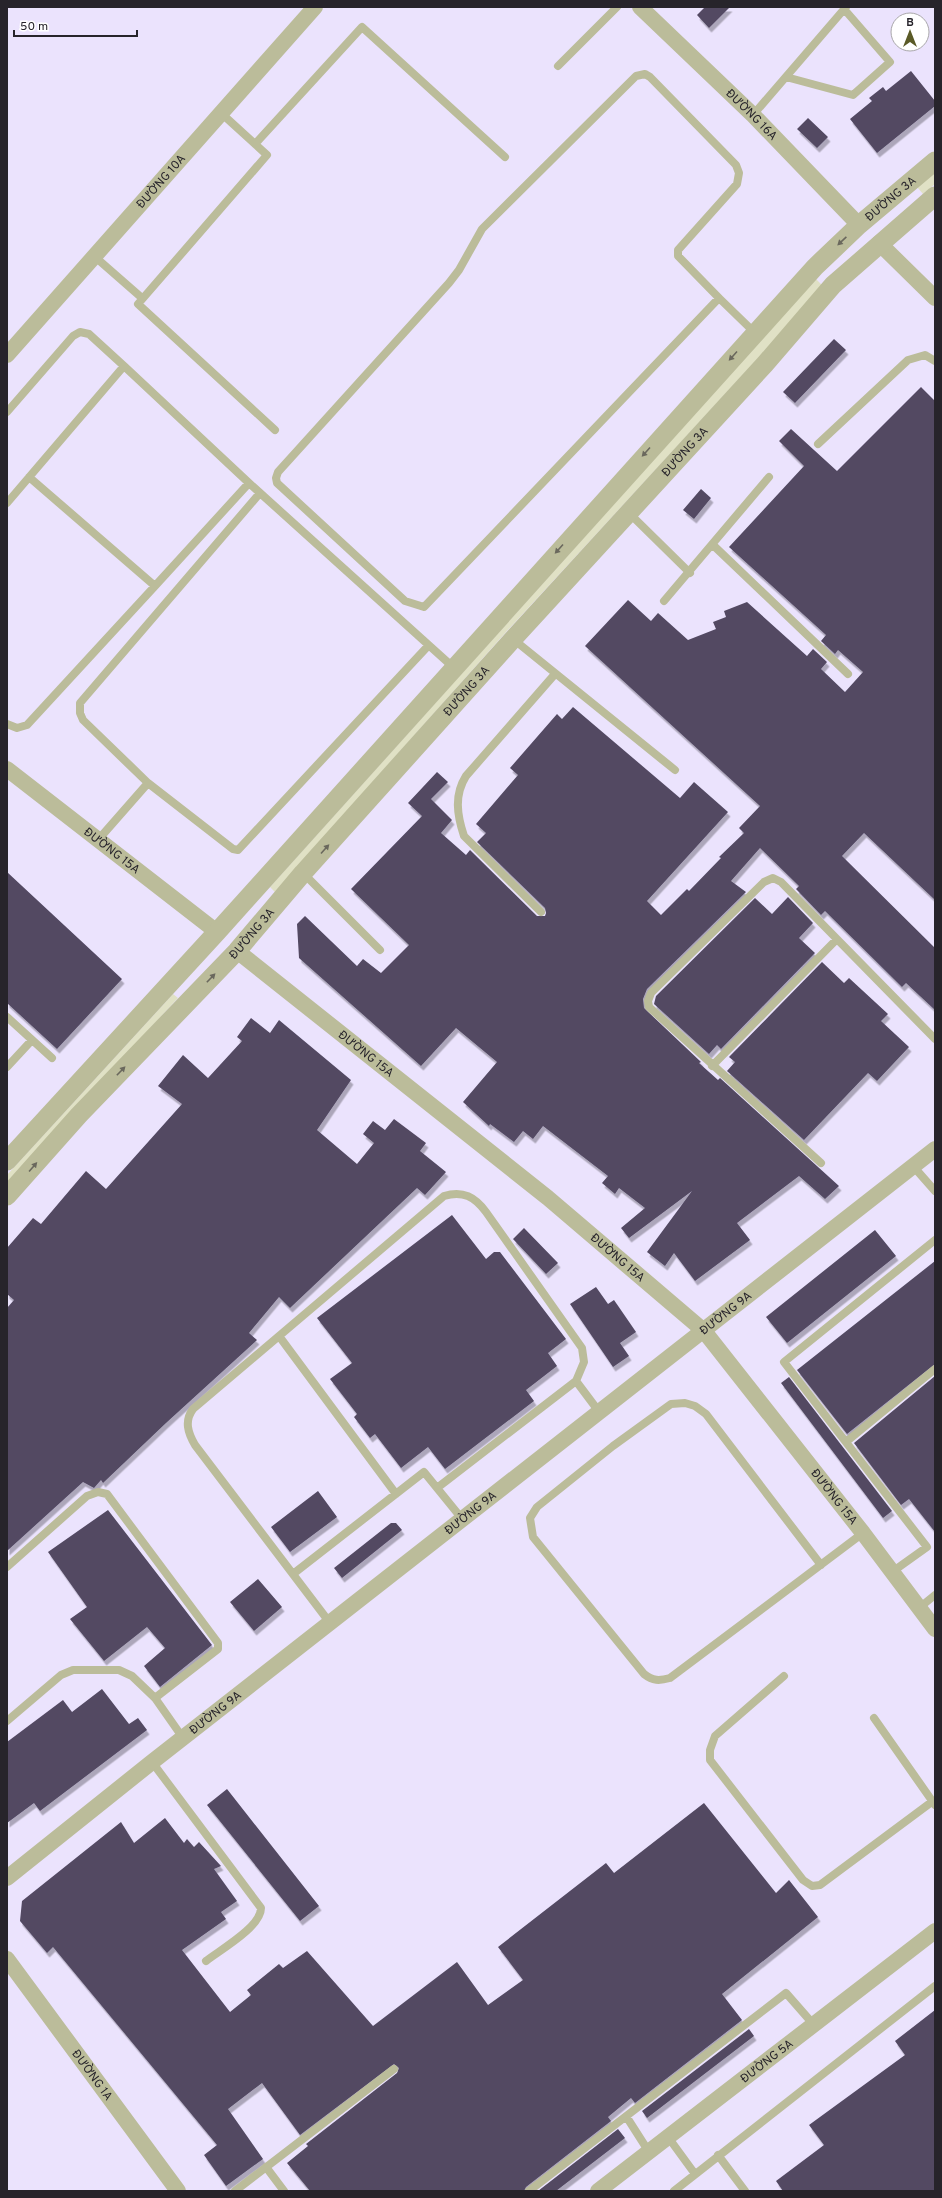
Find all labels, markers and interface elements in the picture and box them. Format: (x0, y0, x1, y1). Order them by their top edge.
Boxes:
scale bar (14, 12, 137, 38)
north arrow (890, 12, 930, 52)
text: B (906, 16, 914, 30)
text: 50 m (20, 19, 48, 35)
street label: ĐƯỜNG 16A (722, 86, 780, 144)
street label: ĐƯỜNG 10A (133, 151, 190, 212)
street label: ĐƯỜNG 3A (862, 173, 920, 226)
one-way arrow (837, 236, 847, 246)
one-way arrow (729, 351, 738, 360)
street label: ĐƯỜNG 3A (659, 424, 713, 481)
one-way arrow (642, 447, 651, 458)
one-way arrow (555, 544, 564, 554)
street label: ĐƯỜNG 3A (440, 663, 494, 720)
street label: ĐƯỜNG 15A (80, 824, 143, 878)
one-way arrow (320, 843, 329, 854)
street label: ĐƯỜNG 3A (226, 905, 279, 963)
one-way arrow (206, 973, 216, 983)
street label: ĐƯỜNG 15A (334, 1027, 397, 1082)
one-way arrow (116, 1067, 125, 1076)
one-way arrow (28, 1162, 37, 1172)
street label: ĐƯỜNG 15A (587, 1231, 648, 1286)
street label: ĐƯỜNG 9A (697, 1288, 755, 1339)
street label: ĐƯỜNG 15A (807, 1466, 861, 1529)
street label: ĐƯỜNG 9A (442, 1488, 500, 1539)
street label: ĐƯỜNG 9A (186, 1688, 245, 1739)
street label: ĐƯỜNG 5A (738, 2036, 797, 2087)
street label: ĐƯỜNG 1A (68, 2047, 116, 2104)

